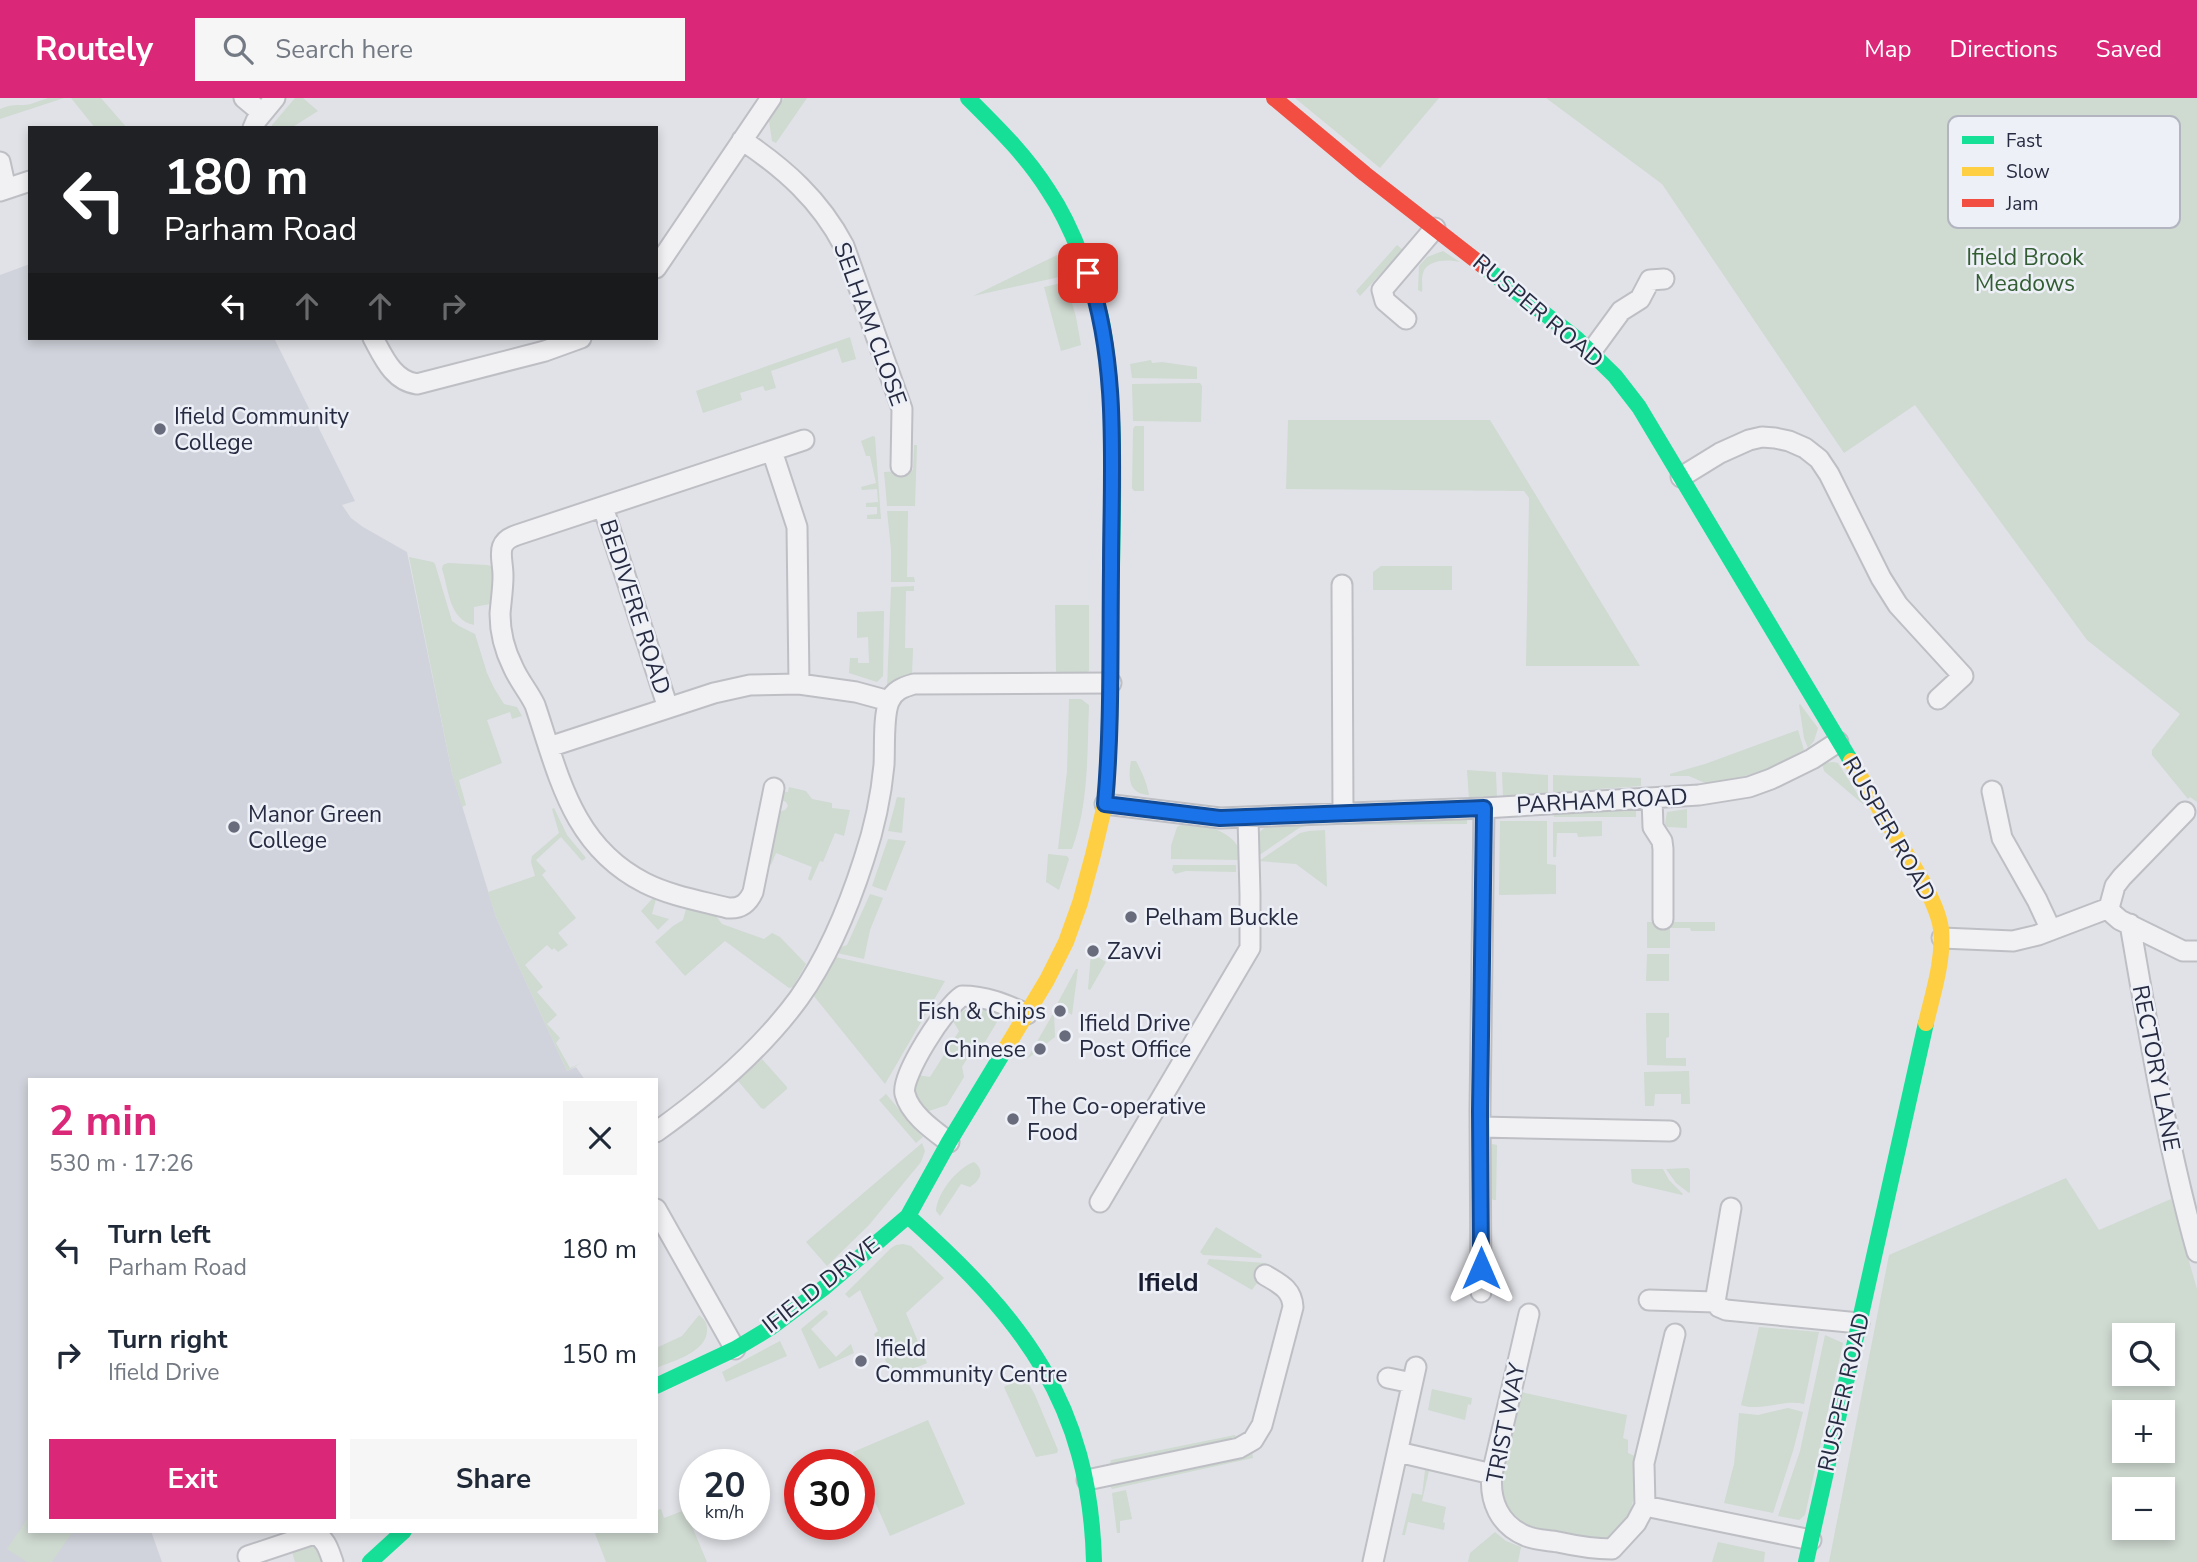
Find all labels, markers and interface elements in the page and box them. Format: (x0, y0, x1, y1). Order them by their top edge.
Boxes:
search box (195, 18, 685, 81)
text: Routely (35, 27, 153, 72)
icon: search (219, 30, 257, 68)
text: Search here (275, 32, 413, 67)
text: Map (1864, 33, 1911, 65)
text: Directions (1949, 33, 2058, 65)
text: Saved (2096, 33, 2162, 65)
legend (1948, 116, 2180, 228)
text: Fast (2006, 128, 2042, 154)
text: 180 m (164, 144, 308, 211)
icon: left (49, 154, 140, 245)
text: Slow (2006, 159, 2050, 185)
text: Jam (2005, 191, 2039, 217)
text: Parham Road (164, 208, 357, 251)
street label: SELHAM CLOSE (826, 238, 914, 410)
park label: Ifield Brook Meadows (1966, 242, 2084, 299)
pin (1058, 243, 1118, 303)
street label: RUSPER ROAD (1466, 247, 1610, 375)
icon: arrive (1069, 254, 1107, 292)
icon: left (215, 287, 253, 325)
icon: ahead (288, 287, 326, 325)
icon: ahead (361, 287, 399, 325)
icon: right (434, 287, 472, 325)
place label: Ifield Community College (174, 401, 349, 458)
marker: Ifield Community College (152, 421, 168, 437)
street label: BEDIVERE ROAD (592, 516, 678, 698)
street label: RUSPER ROAD (1835, 751, 1943, 907)
street label: PARHAM ROAD (1516, 781, 1688, 821)
place label: Manor Green College (248, 799, 382, 856)
marker: Manor Green College (226, 819, 242, 835)
place label: Pelham Buckle (1145, 902, 1298, 933)
marker: Pelham Buckle (1123, 909, 1139, 925)
place label: Zavvi (1107, 936, 1162, 967)
marker: Zavvi (1085, 943, 1101, 959)
street label: RECTORY LANE (2125, 982, 2187, 1154)
place label: Fish & Chips (918, 996, 1046, 1027)
marker: Fish & Chips (1052, 1003, 1068, 1019)
place label: Ifield Drive Post Office (1079, 1008, 1191, 1065)
marker: Ifield Drive Post Office (1057, 1028, 1073, 1044)
place label: Chinese (944, 1034, 1026, 1065)
marker: Chinese (1032, 1041, 1048, 1057)
place label: The Co-operative Food (1027, 1091, 1206, 1148)
text: 2 min (49, 1093, 158, 1150)
button: close (563, 1101, 637, 1175)
marker: The Co-operative Food (1005, 1111, 1021, 1127)
text: 530 m · 17:26 (49, 1148, 194, 1179)
text: Turn left (108, 1217, 211, 1252)
street label: IFIELD DRIVE (756, 1229, 886, 1341)
icon: left (49, 1231, 87, 1269)
position arrow (1444, 1231, 1518, 1305)
text: 180 m (561, 1232, 637, 1267)
text: Parham Road (108, 1252, 247, 1283)
district label: Ifield (1137, 1265, 1199, 1300)
street label: RUSPER ROAD (1811, 1310, 1877, 1474)
text: Turn right (108, 1322, 227, 1357)
map controls (2112, 1323, 2175, 1540)
button: search (2112, 1323, 2175, 1386)
place label: Ifield Community Centre (875, 1333, 1067, 1390)
icon: right (49, 1336, 87, 1374)
text: 150 m (561, 1337, 637, 1372)
marker: Ifield Community Centre (853, 1353, 869, 1369)
text: Ifield Drive (108, 1357, 220, 1388)
street label: TRIST WAY (1479, 1360, 1533, 1486)
button: + (2112, 1400, 2175, 1463)
button: Exit (49, 1439, 336, 1519)
button: Share (350, 1439, 637, 1519)
speed limit sign: 30 (784, 1449, 875, 1540)
text: 20 (703, 1462, 746, 1509)
button: − (2112, 1477, 2175, 1540)
text: km/h (705, 1500, 744, 1524)

